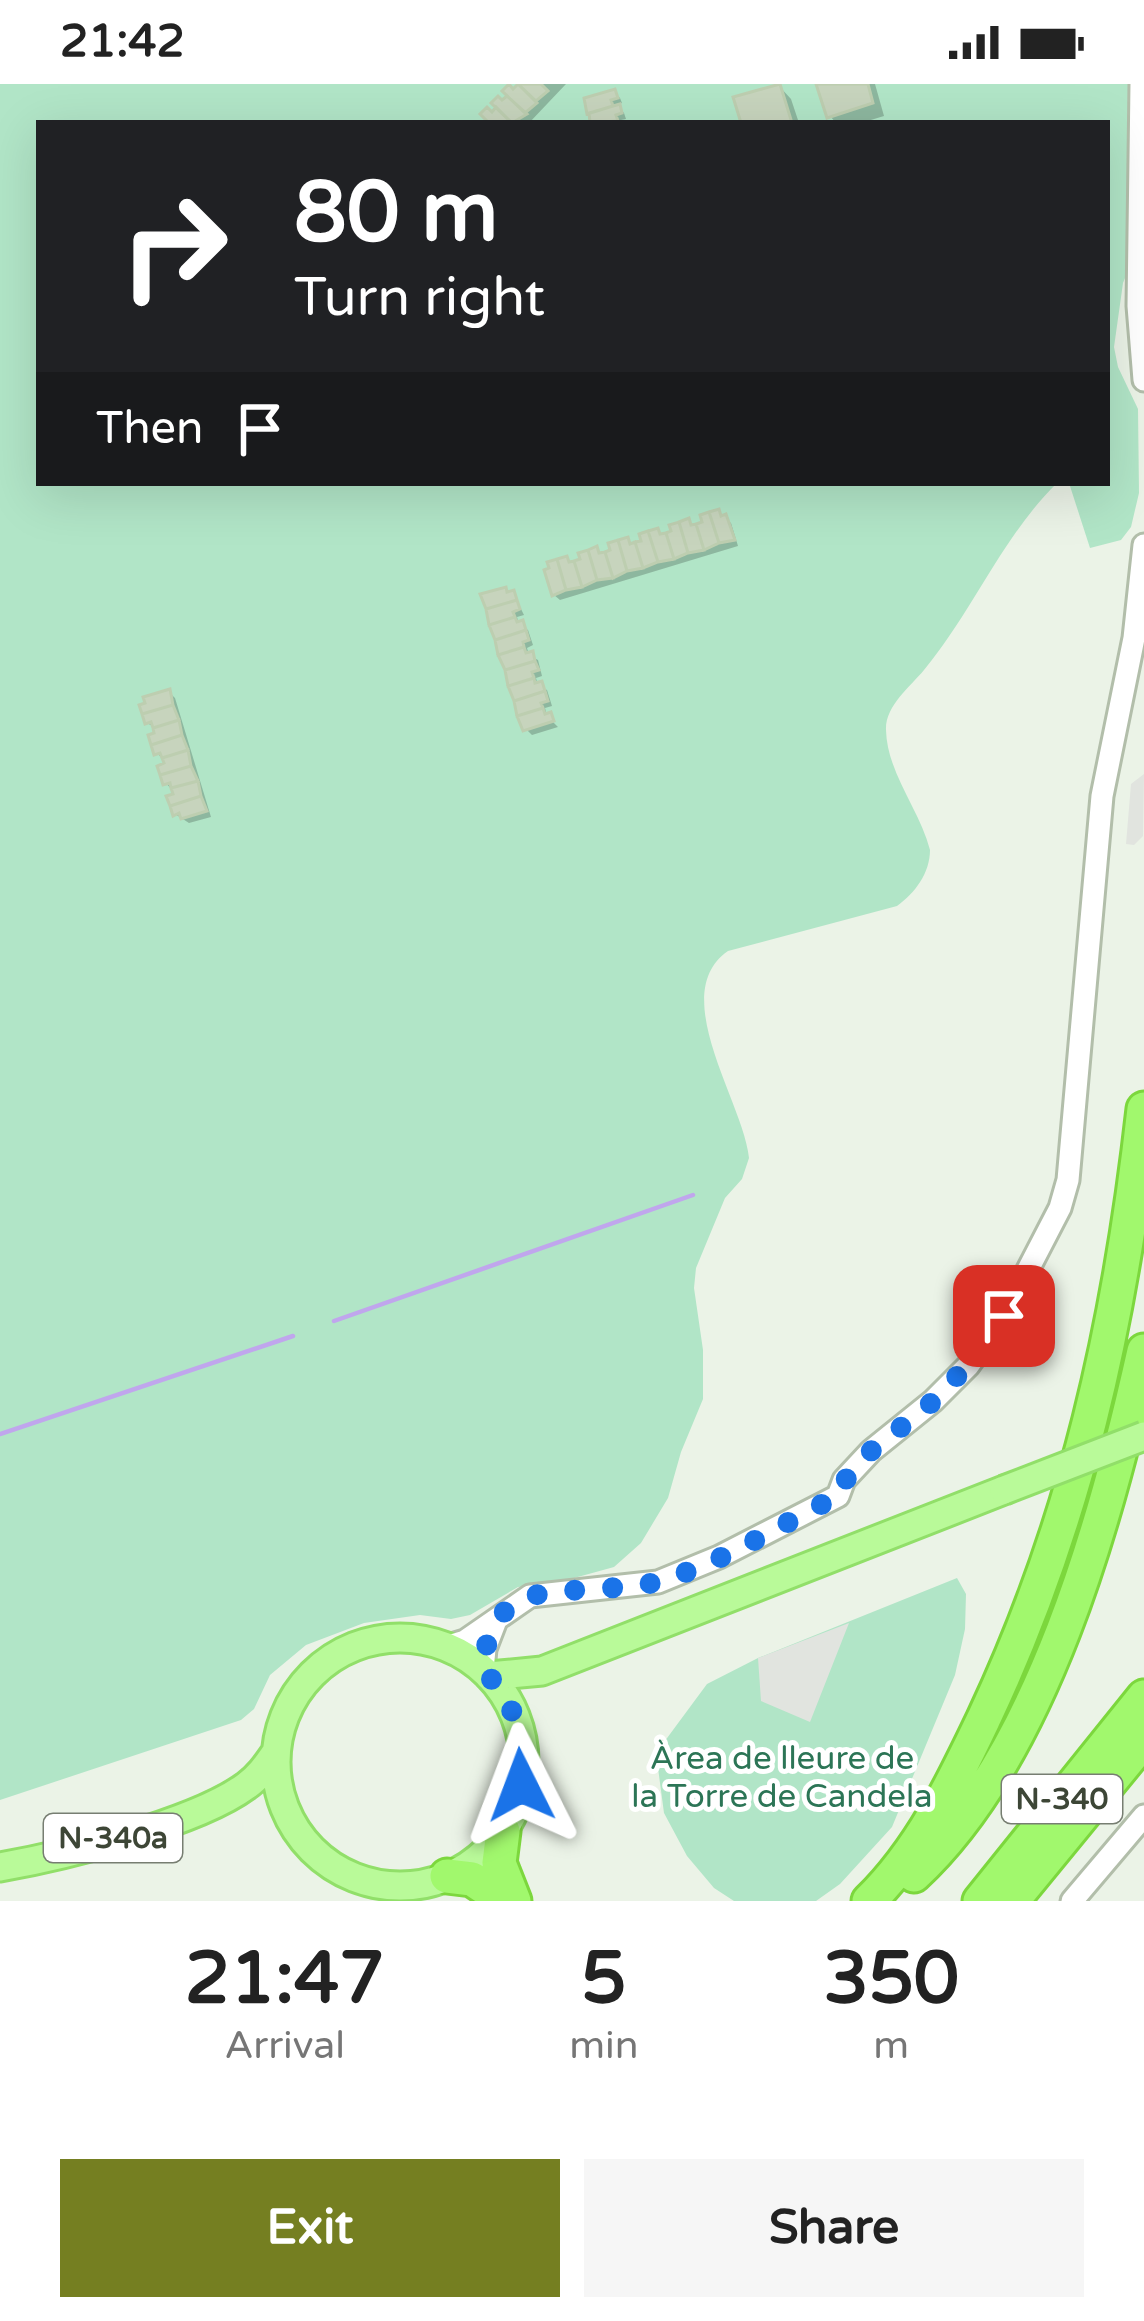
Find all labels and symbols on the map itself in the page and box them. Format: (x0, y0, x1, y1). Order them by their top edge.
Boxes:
pin (953, 1265, 1055, 1367)
position arrow (458, 1722, 584, 1848)
park label: Àrea de lleure de la Torre de Candela (631, 1739, 933, 1816)
road number: N-340 (1002, 1775, 1122, 1823)
road number: N-340a (44, 1814, 182, 1862)

